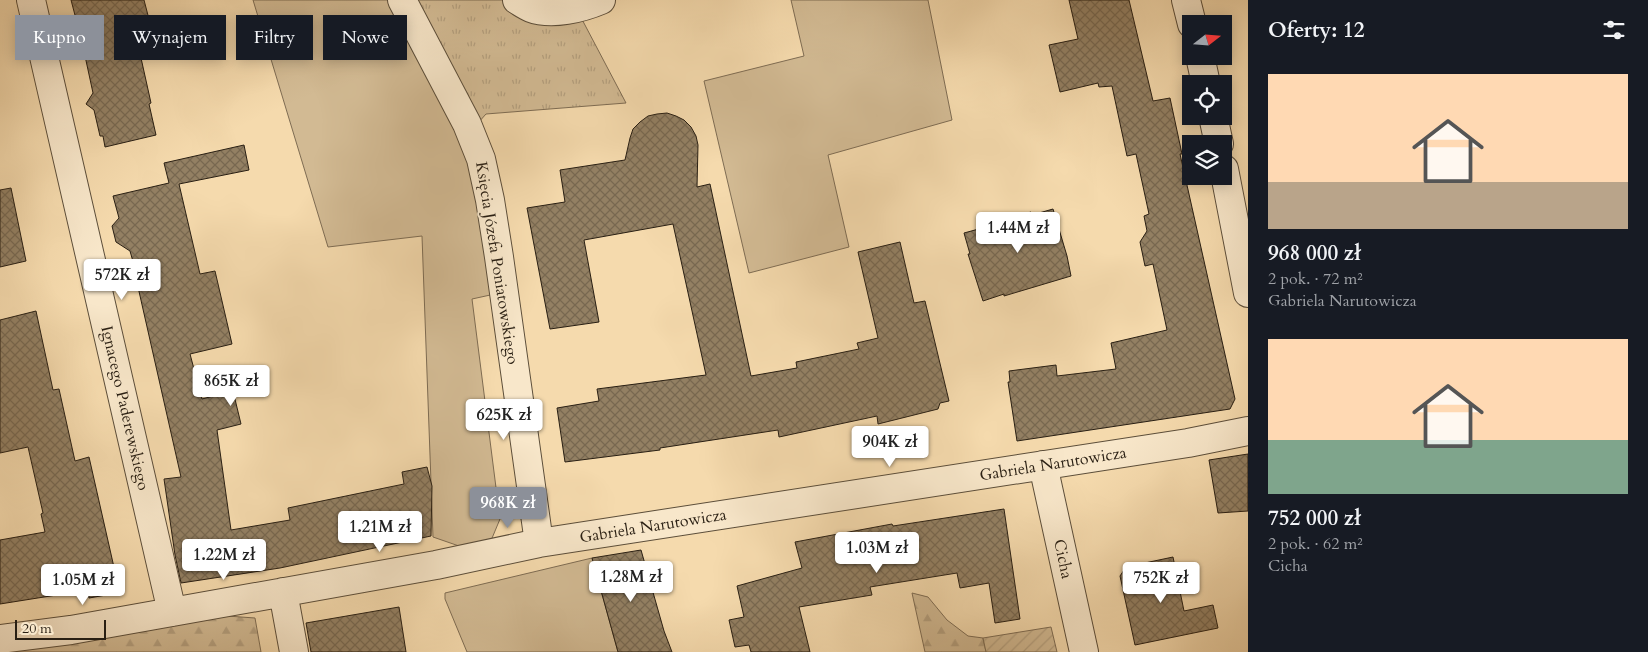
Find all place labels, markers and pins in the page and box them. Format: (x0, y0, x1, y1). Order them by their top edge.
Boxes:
pin: 1.44M zł (966, 212, 1070, 254)
pin: 572K zł (76, 258, 168, 301)
pin: 865K zł (185, 364, 277, 407)
pin: 625K zł (458, 398, 550, 441)
pin: 904K zł (844, 426, 936, 468)
pin: 968K zł (462, 486, 554, 529)
pin: 1.21M zł (328, 510, 432, 553)
pin: 1.03M zł (825, 532, 929, 574)
pin: 1.22M zł (172, 538, 276, 581)
pin: 1.28M zł (579, 560, 683, 603)
pin: 752K zł (1115, 562, 1207, 604)
pin: 1.05M zł (31, 564, 135, 606)

